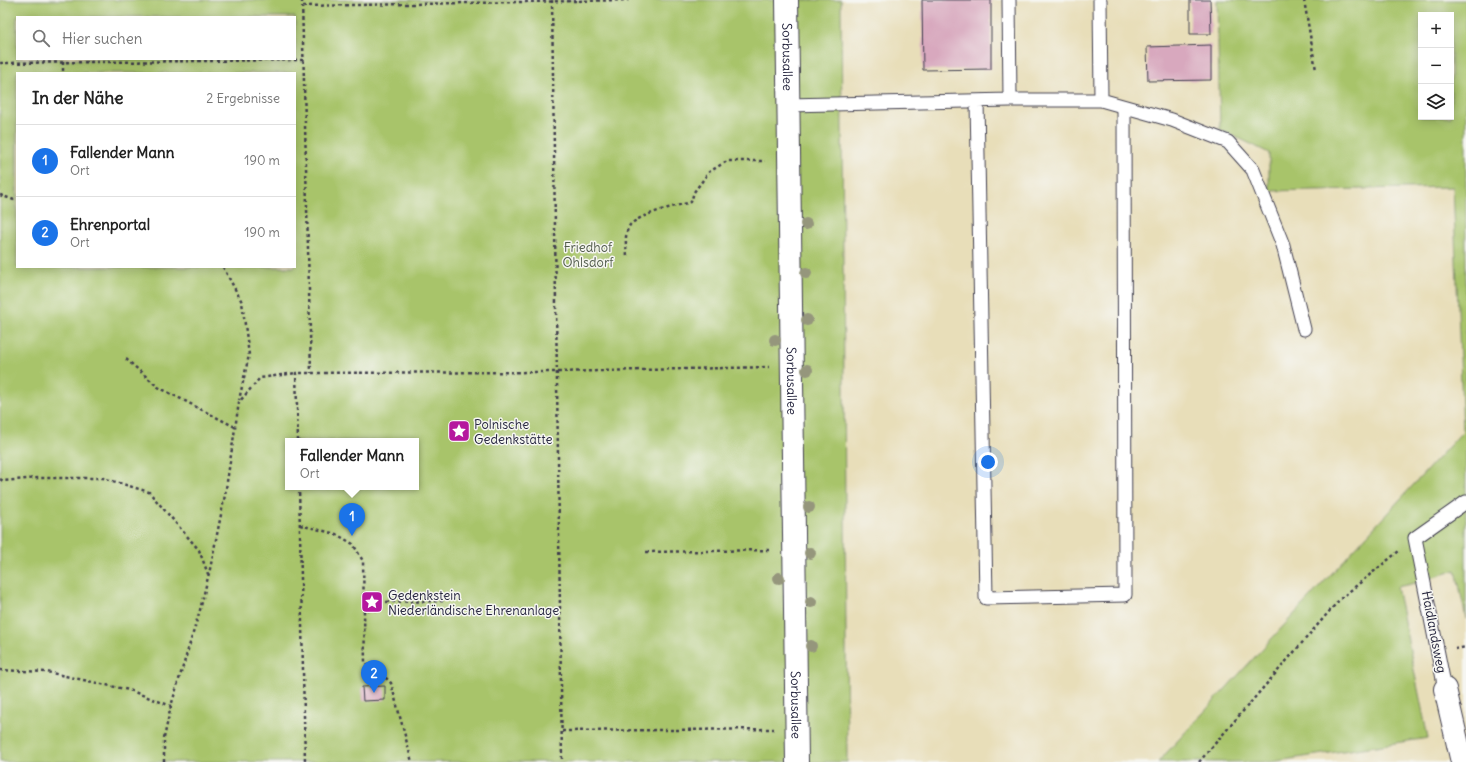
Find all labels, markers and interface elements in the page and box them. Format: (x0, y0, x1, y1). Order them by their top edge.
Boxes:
map controls (1418, 12, 1454, 120)
button: + (1418, 12, 1454, 48)
search box (16, 16, 296, 60)
street label: Sorbusallee (779, 23, 797, 91)
icon: search (30, 27, 52, 49)
text: Hier suchen (62, 29, 142, 48)
button: − (1418, 48, 1454, 84)
button: layers (1418, 84, 1454, 120)
text: In der Nähe (32, 87, 124, 109)
text: 2 Ergebnisse (206, 90, 280, 107)
text: Fallender Mann (70, 143, 174, 162)
text: 1 (42, 152, 48, 169)
text: 190 m (244, 152, 280, 169)
text: Ort (70, 162, 90, 179)
text: Ehrenportal (70, 215, 150, 234)
text: 2 (41, 224, 49, 241)
text: 190 m (244, 224, 280, 241)
text: Ort (70, 234, 90, 251)
park label: Friedhof Ohlsdorf (563, 239, 614, 271)
street label: Sorbusallee (783, 347, 801, 415)
place label: Polnische Gedenkstätte (474, 416, 552, 448)
place icon: Polnische Gedenkstätte (446, 418, 472, 444)
popup (285, 438, 419, 490)
text: Fallender Mann (300, 446, 404, 465)
your location (978, 452, 998, 472)
text: Ort (300, 465, 320, 482)
pin: 1 (339, 503, 365, 536)
place label: Gedenkstein Niederländische Ehrenanlage (388, 587, 559, 619)
place icon: Gedenkstein Niederländische Ehrenanlage (359, 589, 385, 615)
street label: Haidlandsweg (1418, 590, 1450, 674)
pin: 2 (361, 660, 387, 693)
street label: Sorbusallee (787, 671, 805, 739)

